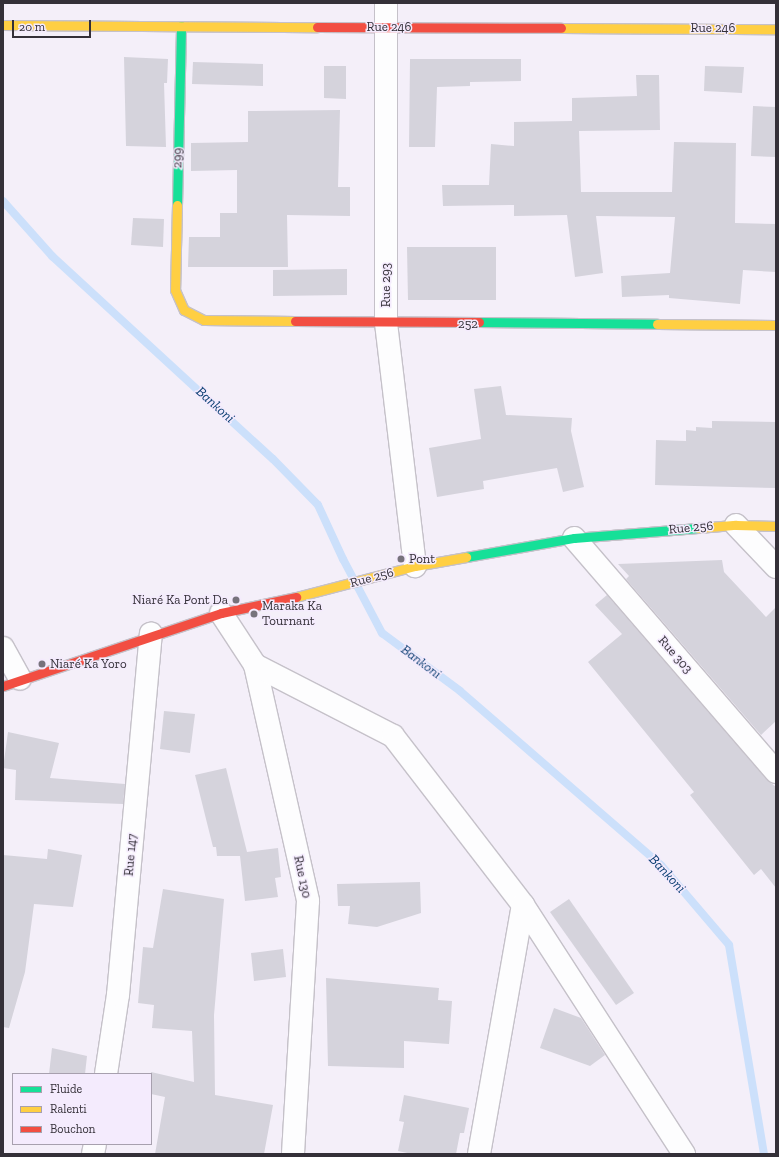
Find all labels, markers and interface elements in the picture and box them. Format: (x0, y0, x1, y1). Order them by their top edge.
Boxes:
scale bar (14, 12, 93, 38)
street label: Rue 246 (367, 19, 411, 35)
text: 20 m (19, 20, 45, 34)
street label: Rue 246 (691, 20, 735, 36)
street label: 299 (170, 148, 186, 168)
street label: Rue 293 (378, 263, 394, 307)
street label: 252 (458, 316, 478, 332)
water label: Bankoni (192, 383, 238, 427)
street label: Rue 256 (668, 518, 714, 538)
place label: Pont (409, 551, 435, 567)
marker: Pont (396, 554, 406, 564)
street label: Rue 256 (348, 565, 396, 591)
place label: Niaré Ka Pont Da (132, 592, 228, 608)
marker: Niaré Ka Pont Da (231, 595, 241, 605)
place label: Maraka Ka Tournant (262, 599, 322, 630)
marker: Maraka Ka Tournant (249, 609, 259, 619)
street label: Rue 303 (654, 633, 696, 677)
water label: Bankoni (397, 641, 445, 683)
place label: Niaré Ka Yoro (50, 656, 127, 672)
marker: Niaré Ka Yoro (37, 659, 47, 669)
street label: Rue 147 (121, 833, 141, 877)
water label: Bankoni (645, 851, 689, 897)
street label: Rue 130 (290, 854, 314, 900)
legend (12, 1073, 152, 1145)
text: Fluide (50, 1082, 82, 1096)
text: Ralenti (50, 1102, 87, 1116)
text: Bouchon (50, 1122, 95, 1136)

